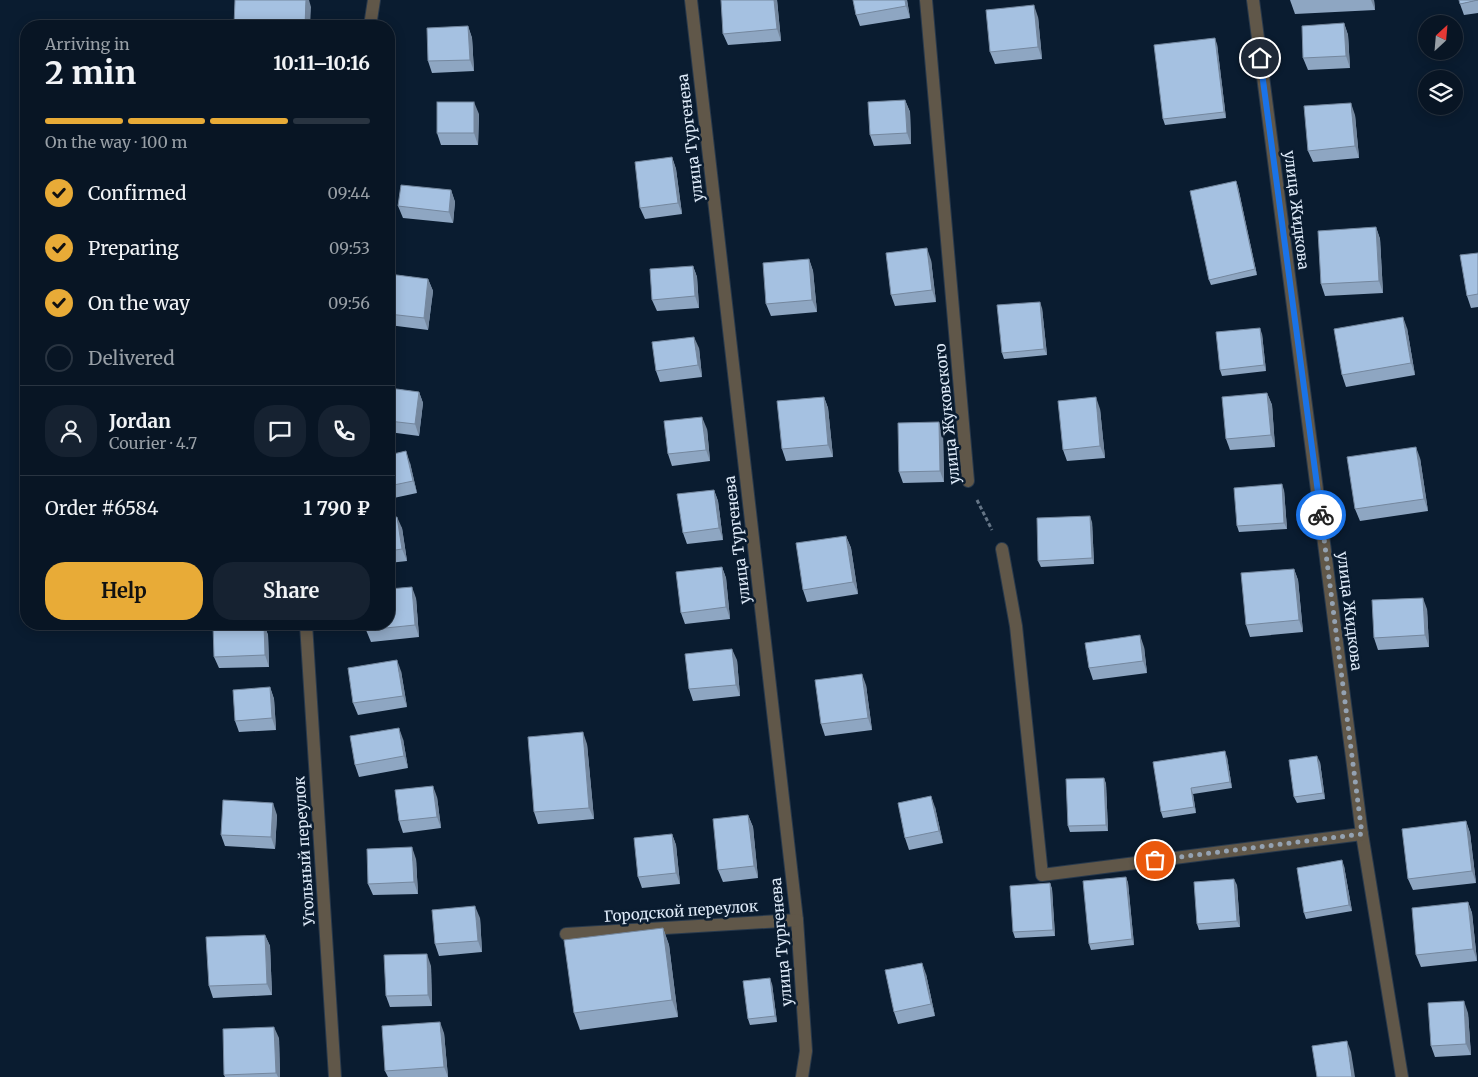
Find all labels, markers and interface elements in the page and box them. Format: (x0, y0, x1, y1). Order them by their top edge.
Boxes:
north arrow (1418, 15, 1462, 60)
map controls (1418, 15, 1463, 115)
text: Arriving in (45, 34, 130, 54)
pin (1239, 37, 1281, 79)
icon: home (1246, 44, 1274, 72)
text: 10:11–10:16 (273, 51, 370, 75)
text: 2 min (45, 53, 136, 93)
button: layers (1418, 70, 1463, 115)
street label: улица Тургенева (673, 73, 707, 203)
text: On the way · 100 m (45, 132, 187, 152)
street label: улица Жидкова (1280, 149, 1314, 271)
icon: check (45, 179, 73, 207)
text: Confirmed (88, 181, 186, 205)
text: 09:44 (328, 183, 370, 203)
icon: check (45, 234, 73, 262)
text: Preparing (88, 236, 179, 260)
text: 09:53 (329, 238, 370, 258)
icon: check (45, 289, 73, 317)
text: On the way (88, 291, 190, 315)
text: 09:56 (328, 293, 370, 313)
street label: улица Жуковского (930, 342, 964, 485)
text: Delivered (88, 346, 175, 370)
button: person (45, 405, 97, 457)
button: chat (254, 405, 306, 457)
button: phone (318, 405, 370, 457)
text: Jordan (109, 409, 171, 433)
text: Courier · 4.7 (109, 433, 197, 453)
street label: улица Тургенева (720, 475, 754, 605)
courier (1296, 490, 1346, 540)
text: Order #6584 (45, 496, 159, 520)
text: 1 790 ₽ (303, 496, 370, 520)
icon: bike (1307, 501, 1335, 529)
street label: улица Жидкова (1333, 550, 1367, 672)
button: Help (45, 562, 203, 620)
button: Share (213, 562, 370, 620)
street label: Угольный переулок (289, 775, 319, 927)
pin (1134, 839, 1176, 881)
icon: bag (1141, 846, 1169, 874)
street label: улица Тургенева (766, 877, 796, 1007)
street label: Городской переулок (603, 896, 759, 926)

